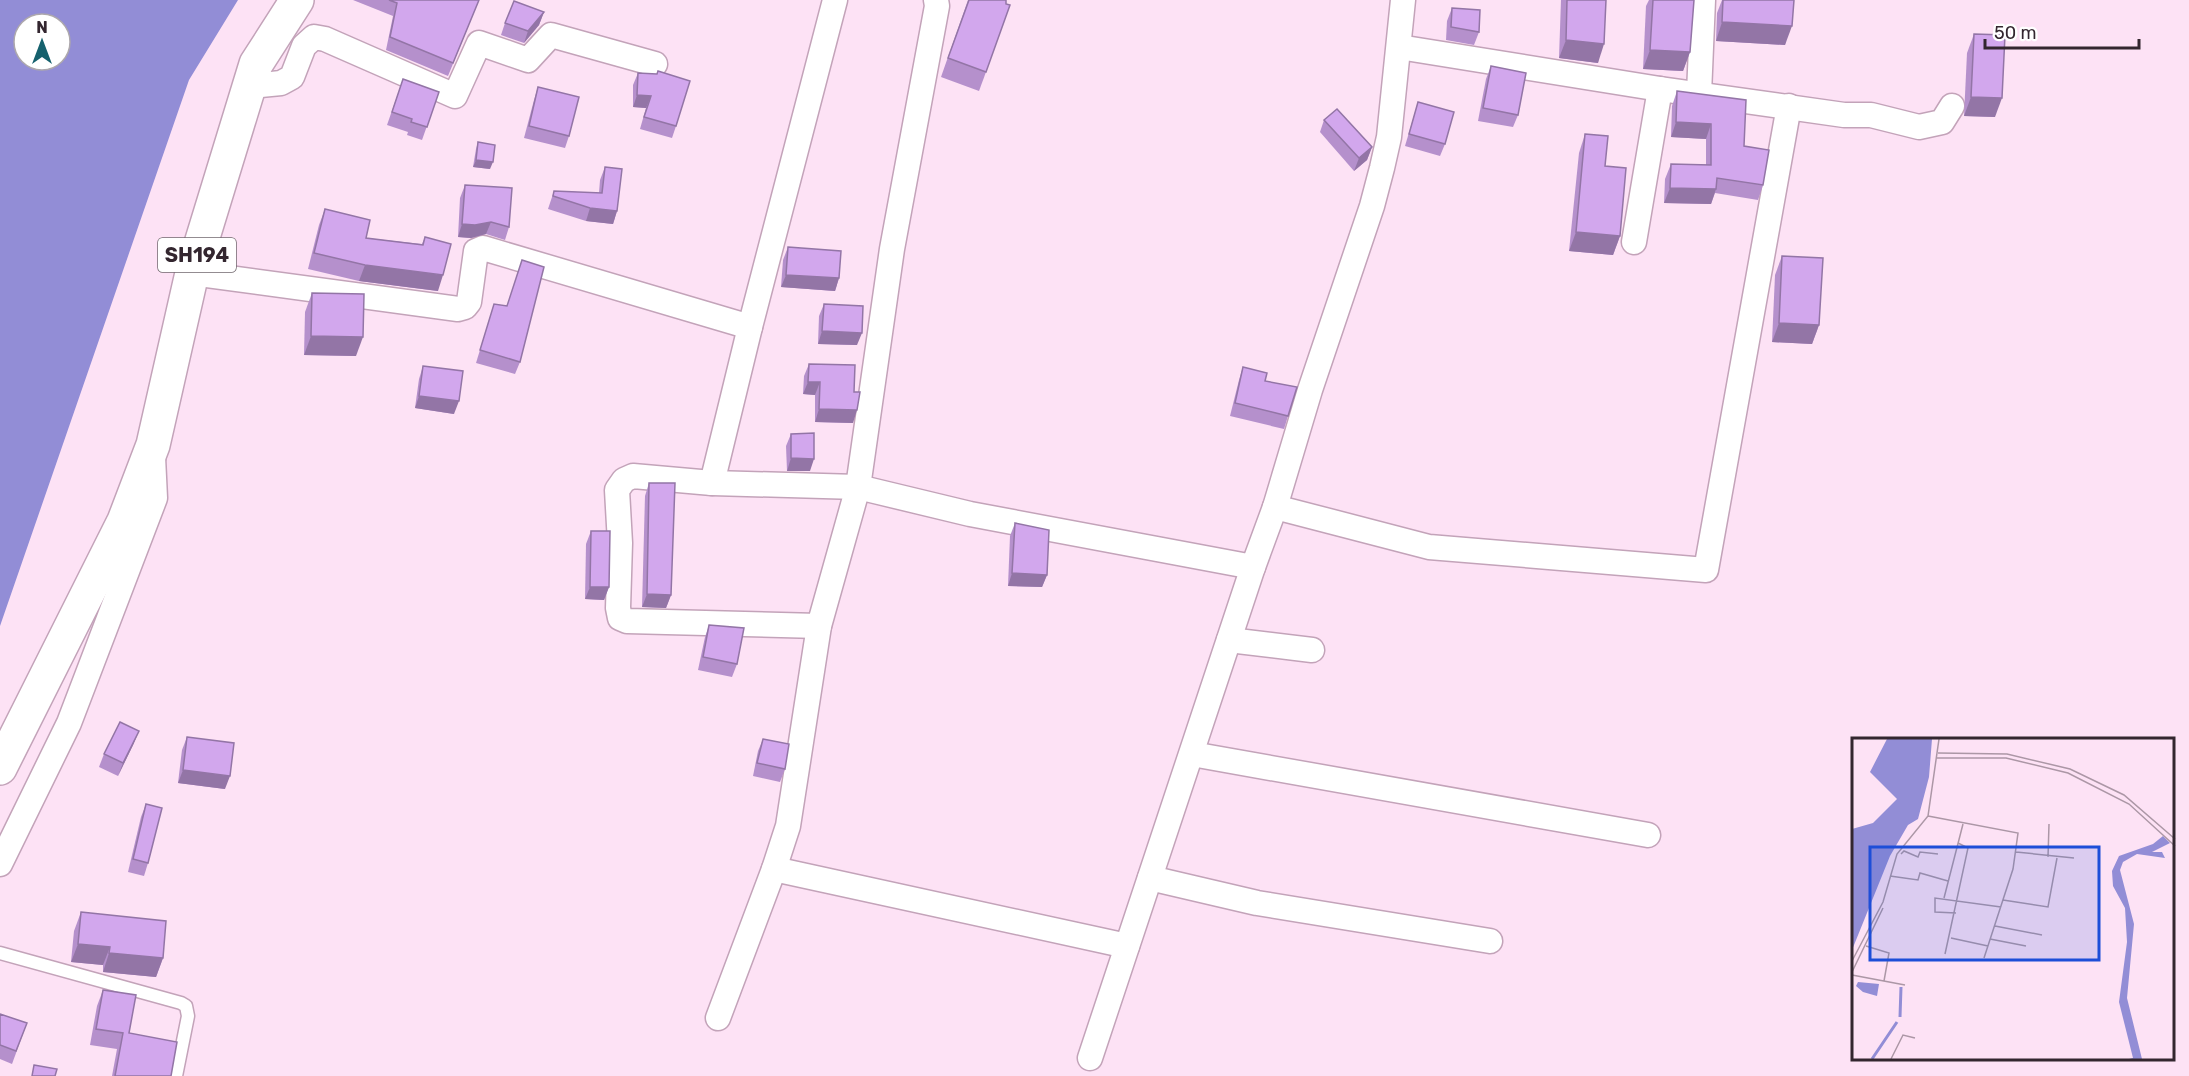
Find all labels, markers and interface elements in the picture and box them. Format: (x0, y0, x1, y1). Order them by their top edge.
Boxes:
north arrow (12, 12, 72, 72)
scale bar (1985, 12, 2140, 50)
text: N (36, 18, 48, 37)
text: 50 m (1994, 22, 2037, 44)
road number: SH194 (158, 238, 236, 272)
inset map (1852, 738, 2174, 1061)

